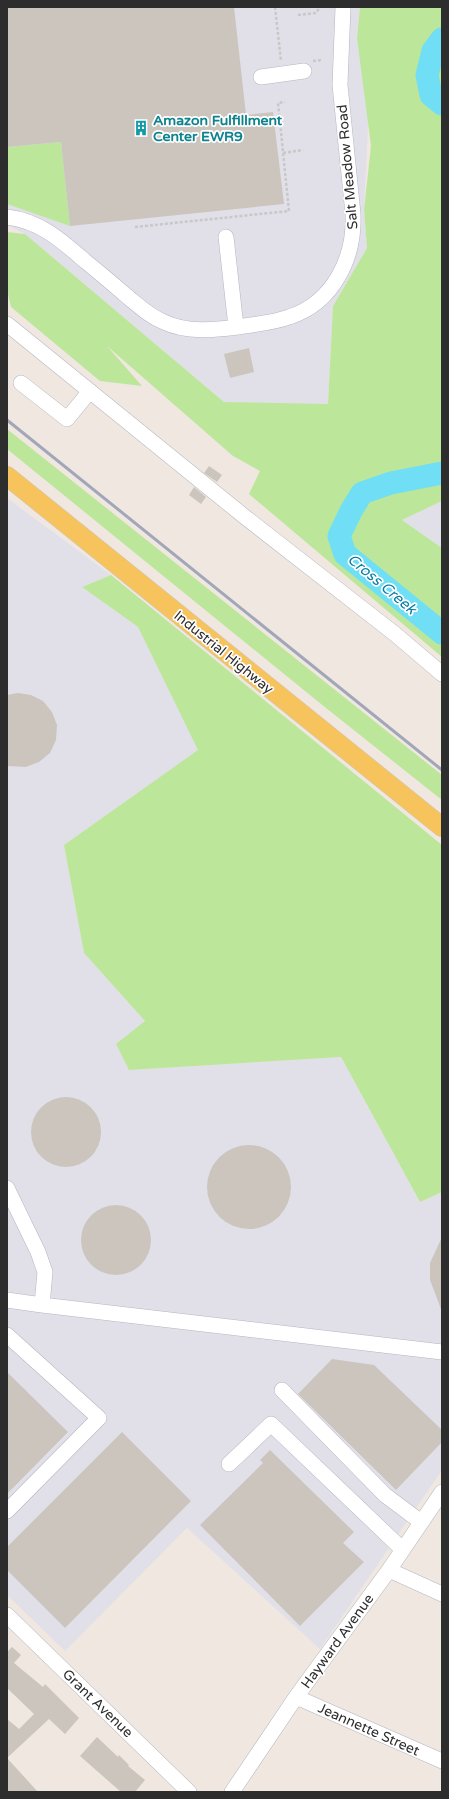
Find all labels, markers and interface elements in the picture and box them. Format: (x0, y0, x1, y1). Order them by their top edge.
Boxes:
street label: Salt Meadow Road (334, 104, 361, 230)
place label: Amazon Fulfillment Center EWR9 (153, 112, 283, 145)
building icon: Amazon Fulfillment Center EWR9 (132, 119, 150, 137)
water label: Cross Creek (344, 550, 421, 619)
street label: Industrial Highway (171, 607, 277, 698)
street label: Hayward Avenue (297, 1591, 377, 1692)
street label: Grant Avenue (59, 1666, 136, 1741)
street label: Jeannette Street (315, 1699, 423, 1760)

